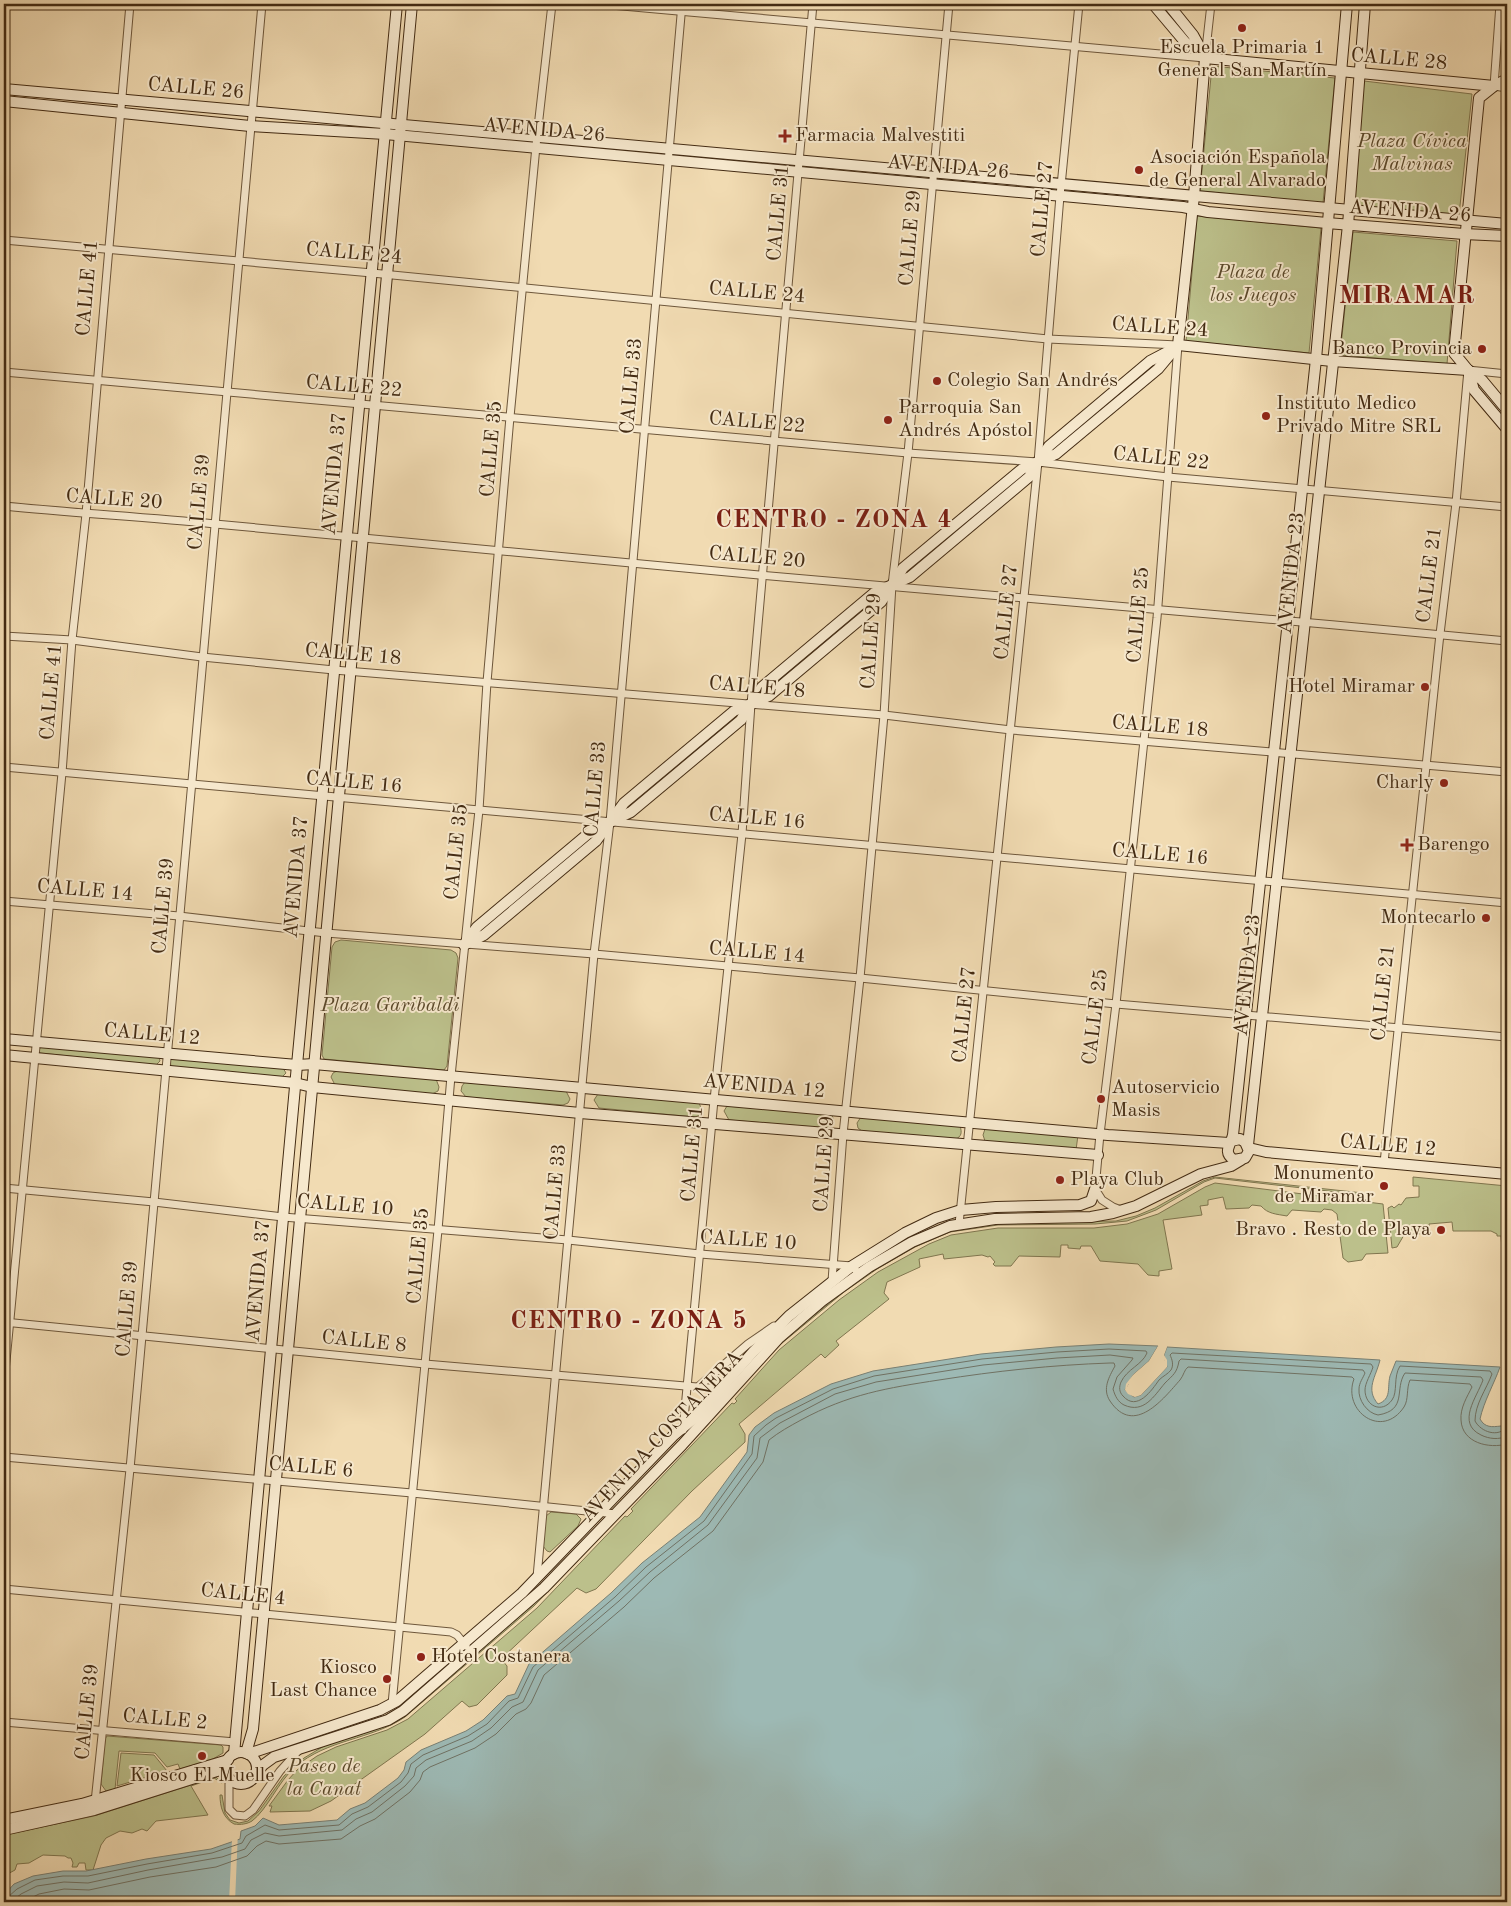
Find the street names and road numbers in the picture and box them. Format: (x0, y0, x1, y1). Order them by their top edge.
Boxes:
street label: CALLE 28 (1350, 46, 1448, 74)
street label: CALLE 26 (147, 75, 245, 103)
street label: AVENIDA 26 (482, 116, 606, 146)
street label: AVENIDA 26 (886, 153, 1010, 183)
street label: CALLE 27 (1029, 160, 1057, 258)
street label: CALLE 31 (765, 164, 793, 262)
street label: CALLE 29 (897, 189, 925, 287)
street label: AVENIDA 26 (1348, 198, 1472, 226)
street label: CALLE 41 (74, 239, 102, 337)
street label: CALLE 24 (305, 240, 403, 268)
street label: CALLE 24 (708, 279, 806, 307)
street label: CALLE 24 (1111, 315, 1209, 341)
street label: CALLE 33 (618, 337, 646, 435)
street label: CALLE 22 (305, 373, 403, 401)
street label: CALLE 35 (478, 400, 506, 498)
street label: CALLE 22 (708, 409, 806, 437)
street label: AVENIDA 37 (320, 412, 350, 536)
street label: CALLE 22 (1112, 444, 1210, 474)
street label: CALLE 39 (186, 453, 214, 551)
street label: CALLE 20 (65, 487, 163, 513)
street label: AVENIDA 23 (1276, 511, 1308, 635)
street label: CALLE 21 (1414, 526, 1446, 624)
street label: CALLE 20 (708, 544, 806, 572)
street label: CALLE 27 (992, 563, 1022, 661)
street label: CALLE 25 (1125, 566, 1153, 664)
street label: CALLE 29 (859, 592, 885, 690)
street label: CALLE 18 (304, 641, 402, 669)
street label: CALLE 41 (38, 643, 66, 741)
street label: CALLE 18 (708, 674, 806, 702)
street label: CALLE 18 (1111, 713, 1209, 741)
street label: CALLE 33 (582, 740, 610, 838)
street label: CALLE 16 (305, 769, 403, 797)
street label: CALLE 35 (442, 803, 472, 901)
street label: CALLE 16 (708, 805, 806, 833)
street label: AVENIDA 37 (282, 815, 312, 939)
street label: CALLE 16 (1111, 841, 1209, 869)
street label: CALLE 39 (150, 857, 178, 955)
street label: CALLE 14 (36, 877, 134, 905)
street label: AVENIDA 23 (1232, 913, 1264, 1037)
street label: CALLE 14 (708, 939, 806, 967)
street label: CALLE 21 (1369, 944, 1399, 1042)
street label: CALLE 27 (950, 966, 980, 1064)
street label: CALLE 25 (1080, 968, 1112, 1066)
street label: CALLE 12 (103, 1021, 201, 1049)
street label: AVENIDA 12 (702, 1072, 826, 1102)
street label: CALLE 31 (679, 1105, 707, 1203)
street label: CALLE 29 (812, 1115, 838, 1213)
street label: CALLE 12 (1339, 1132, 1437, 1160)
street label: CALLE 33 (542, 1143, 570, 1241)
street label: CALLE 10 (296, 1192, 394, 1220)
street label: CALLE 35 (405, 1207, 433, 1305)
street label: AVENIDA 37 (244, 1219, 274, 1343)
street label: CALLE 10 (699, 1228, 797, 1254)
street label: CALLE 39 (114, 1260, 142, 1358)
street label: CALLE 8 (320, 1328, 408, 1356)
street label: AVENIDA COSTANERA (578, 1347, 746, 1527)
street label: CALLE 6 (268, 1454, 354, 1482)
street label: CALLE 4 (199, 1581, 287, 1609)
street label: CALLE 39 (73, 1663, 103, 1761)
street label: CALLE 2 (122, 1706, 208, 1734)

